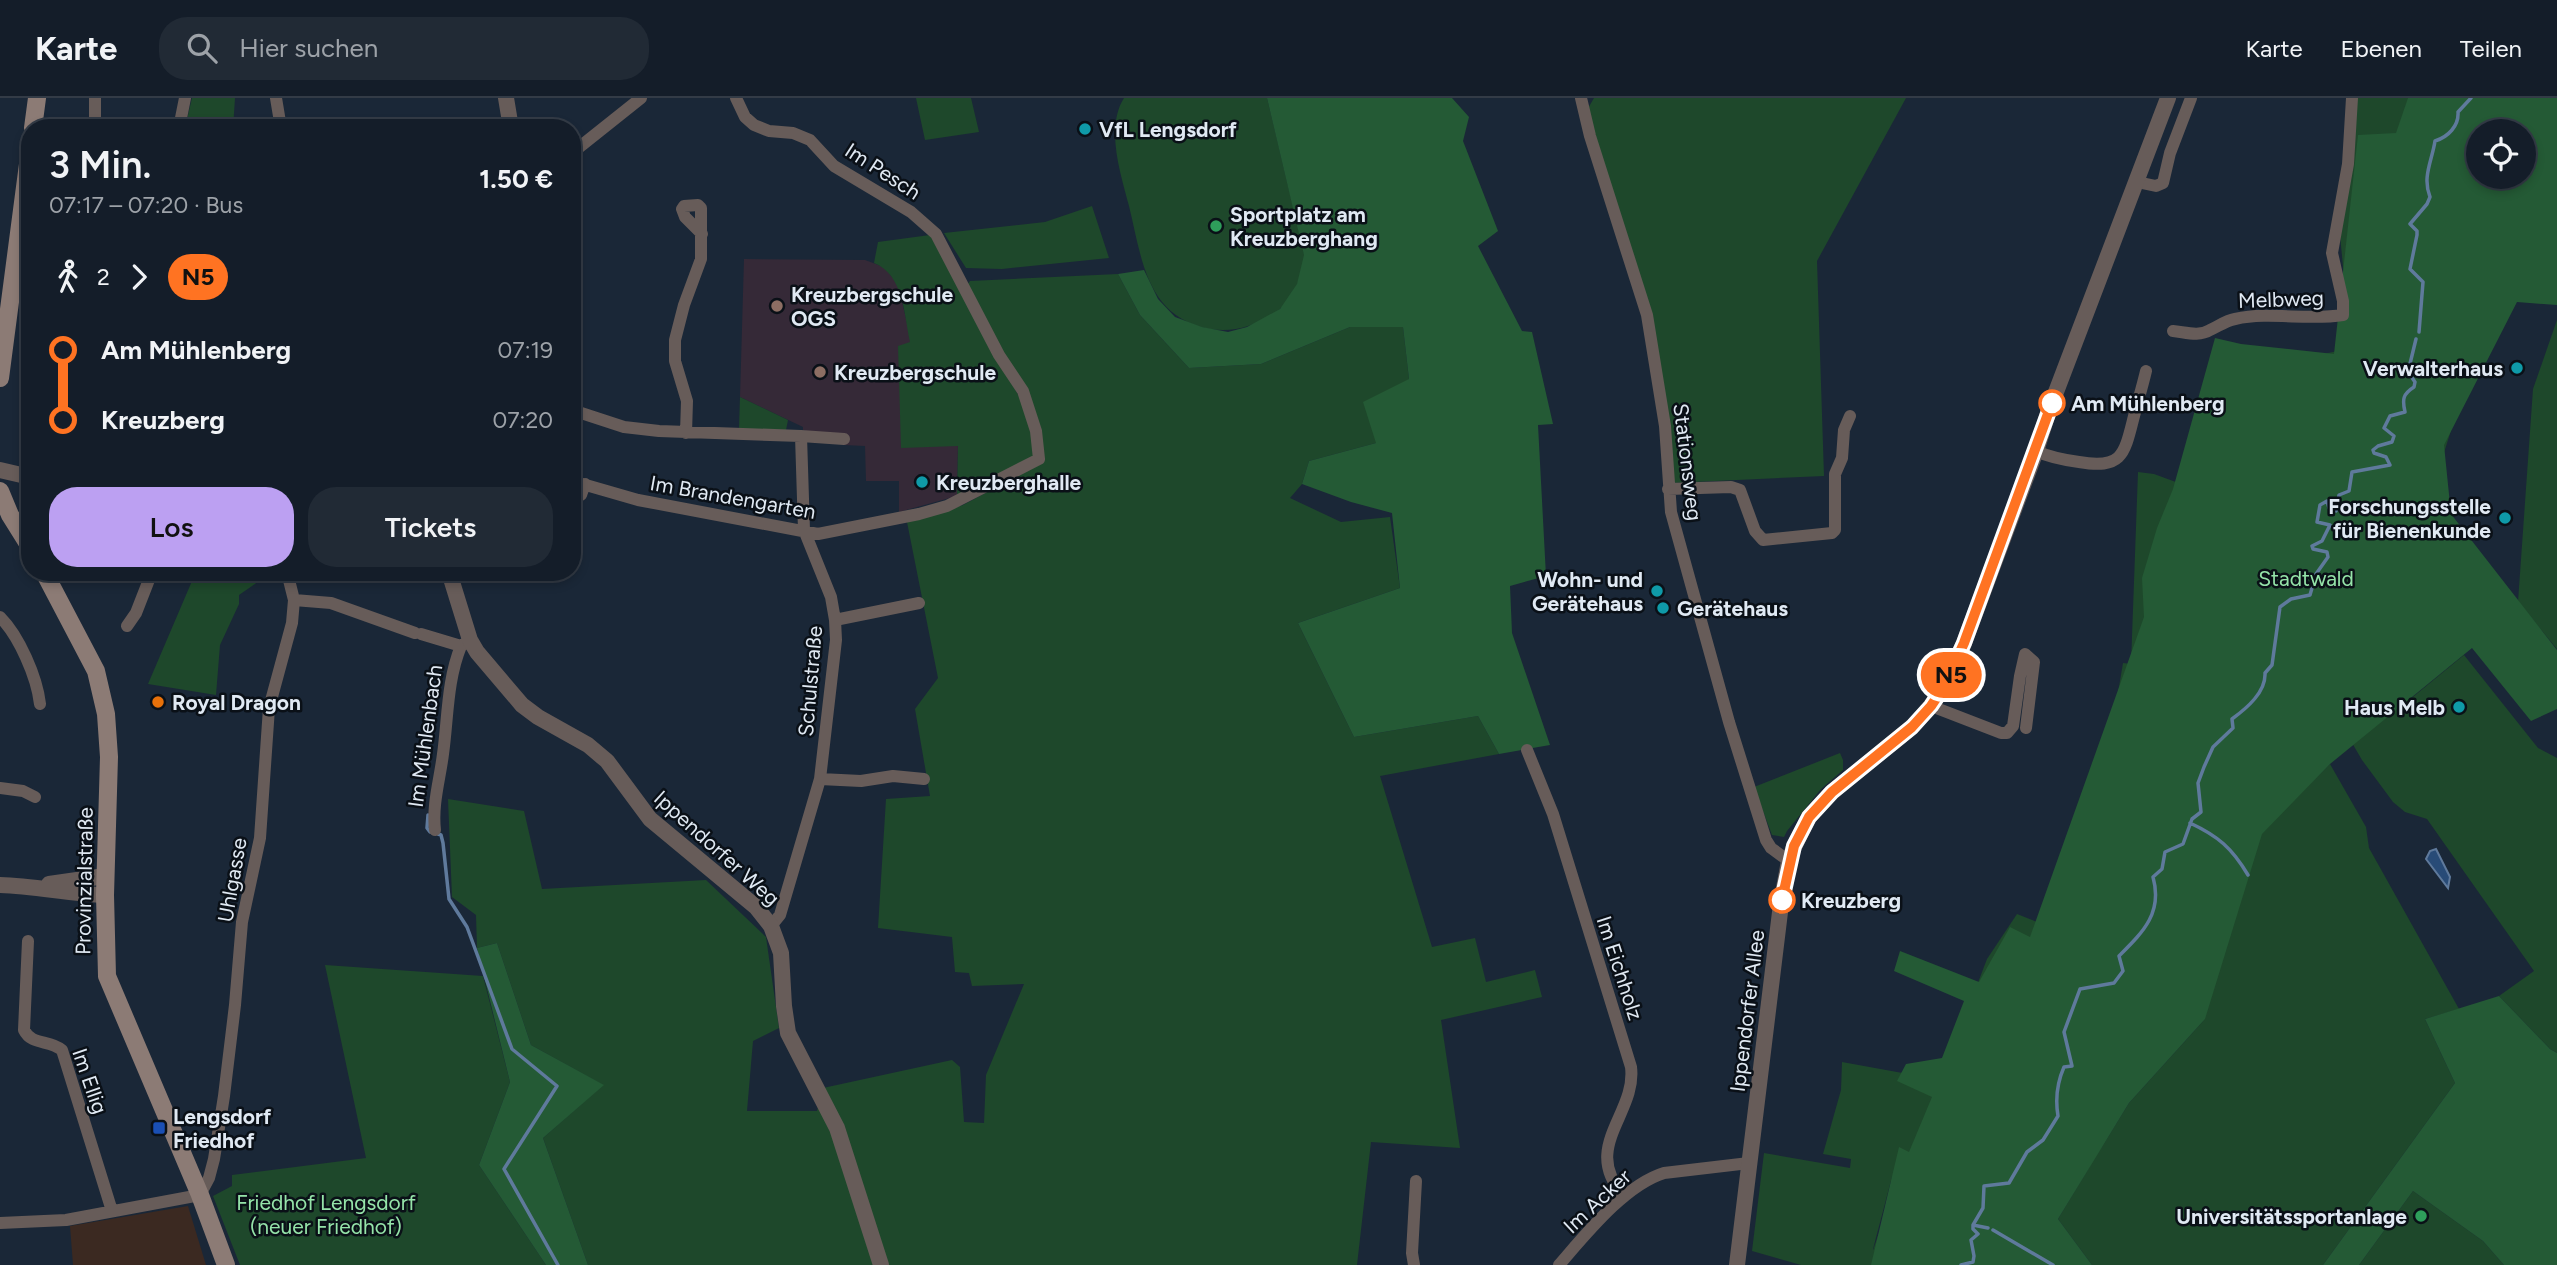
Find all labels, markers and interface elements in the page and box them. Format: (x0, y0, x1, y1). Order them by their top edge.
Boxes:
search box (159, 17, 649, 80)
text: Karte (35, 29, 117, 68)
icon: search (183, 29, 221, 67)
text: Hier suchen (239, 32, 378, 64)
text: Karte (2246, 34, 2303, 63)
text: Ebenen (2341, 34, 2422, 63)
text: Teilen (2460, 34, 2522, 63)
place label: VfL Lengsdorf (1099, 117, 1238, 142)
map controls (2466, 119, 2536, 189)
button: locate (2466, 119, 2536, 189)
marker: VfL Lengsdorf (1077, 121, 1093, 137)
street label: Im Pesch (841, 137, 925, 205)
text: 3 Min. (49, 142, 151, 188)
text: 1.50 € (479, 163, 553, 195)
text: 07:17 – 07:20 · Bus (49, 191, 243, 219)
place label: Sportplatz am Kreuzberghang (1230, 202, 1378, 251)
marker: Sportplatz am Kreuzberghang (1208, 218, 1224, 234)
icon: walk (49, 258, 87, 296)
icon: forward (120, 258, 158, 296)
text: N5 (182, 262, 214, 291)
text: 2 (97, 263, 110, 291)
place label: Kreuzbergschule OGS (791, 282, 953, 331)
street label: Melbweg (2238, 285, 2324, 313)
marker: Kreuzbergschule OGS (769, 298, 785, 314)
text: Am Mühlenberg (101, 334, 291, 366)
text: 07:19 (498, 336, 553, 364)
place label: Verwalterhaus (2363, 356, 2503, 381)
place label: Kreuzbergschule (834, 360, 996, 385)
marker: Verwalterhaus (2509, 360, 2525, 376)
marker: Kreuzbergschule (812, 364, 828, 380)
marker: Am Mühlenberg (2039, 390, 2065, 416)
place label: Am Mühlenberg (2071, 391, 2225, 416)
street label: Stationsweg (1668, 402, 1708, 522)
text: Kreuzberg (101, 404, 225, 436)
text: 07:20 (492, 406, 553, 434)
street label: Im Brandengarten (648, 470, 818, 524)
place label: Kreuzberghalle (936, 470, 1082, 495)
marker: Kreuzberghalle (914, 474, 930, 490)
button: Los (49, 487, 294, 567)
button: Tickets (308, 487, 553, 567)
place label: Forschungsstelle für Bienenkunde (2328, 494, 2491, 543)
marker: Forschungsstelle für Bienenkunde (2497, 510, 2513, 526)
park label: Stadtwald (2258, 566, 2354, 591)
place label: Wohn- und Gerätehaus (1532, 567, 1643, 616)
marker: Wohn- und Gerätehaus (1649, 583, 1665, 599)
place label: Gerätehaus (1677, 596, 1788, 621)
marker: Gerätehaus (1655, 600, 1671, 616)
street label: Schulstraße (793, 625, 827, 737)
line badge: N5 (1920, 652, 1982, 698)
text: N5 (1935, 660, 1967, 689)
street label: Im Mühlenbach (403, 663, 447, 809)
place label: Royal Dragon (172, 690, 301, 715)
marker: Royal Dragon (150, 694, 166, 710)
place label: Haus Melb (2344, 695, 2445, 720)
marker: Haus Melb (2451, 699, 2467, 715)
street label: Ippendorfer Weg (649, 785, 785, 911)
street label: Provinzialstraße (70, 807, 98, 955)
street label: Uhlgasse (212, 836, 252, 924)
marker: Kreuzberg (1769, 887, 1795, 913)
place label: Kreuzberg (1801, 888, 1901, 913)
street label: Im Eichholz (1591, 913, 1649, 1023)
street label: Ippendorfer Allee (1725, 929, 1769, 1093)
street label: Im Ellig (67, 1045, 113, 1117)
place label: Lengsdorf Friedhof (173, 1104, 272, 1153)
marker: Lengsdorf Friedhof (151, 1120, 167, 1136)
street label: Im Acker (1558, 1164, 1636, 1238)
park label: Friedhof Lengsdorf (neuer Friedhof) (236, 1190, 416, 1239)
place label: Universitätssportanlage (2176, 1204, 2407, 1229)
marker: Universitätssportanlage (2413, 1208, 2429, 1224)

